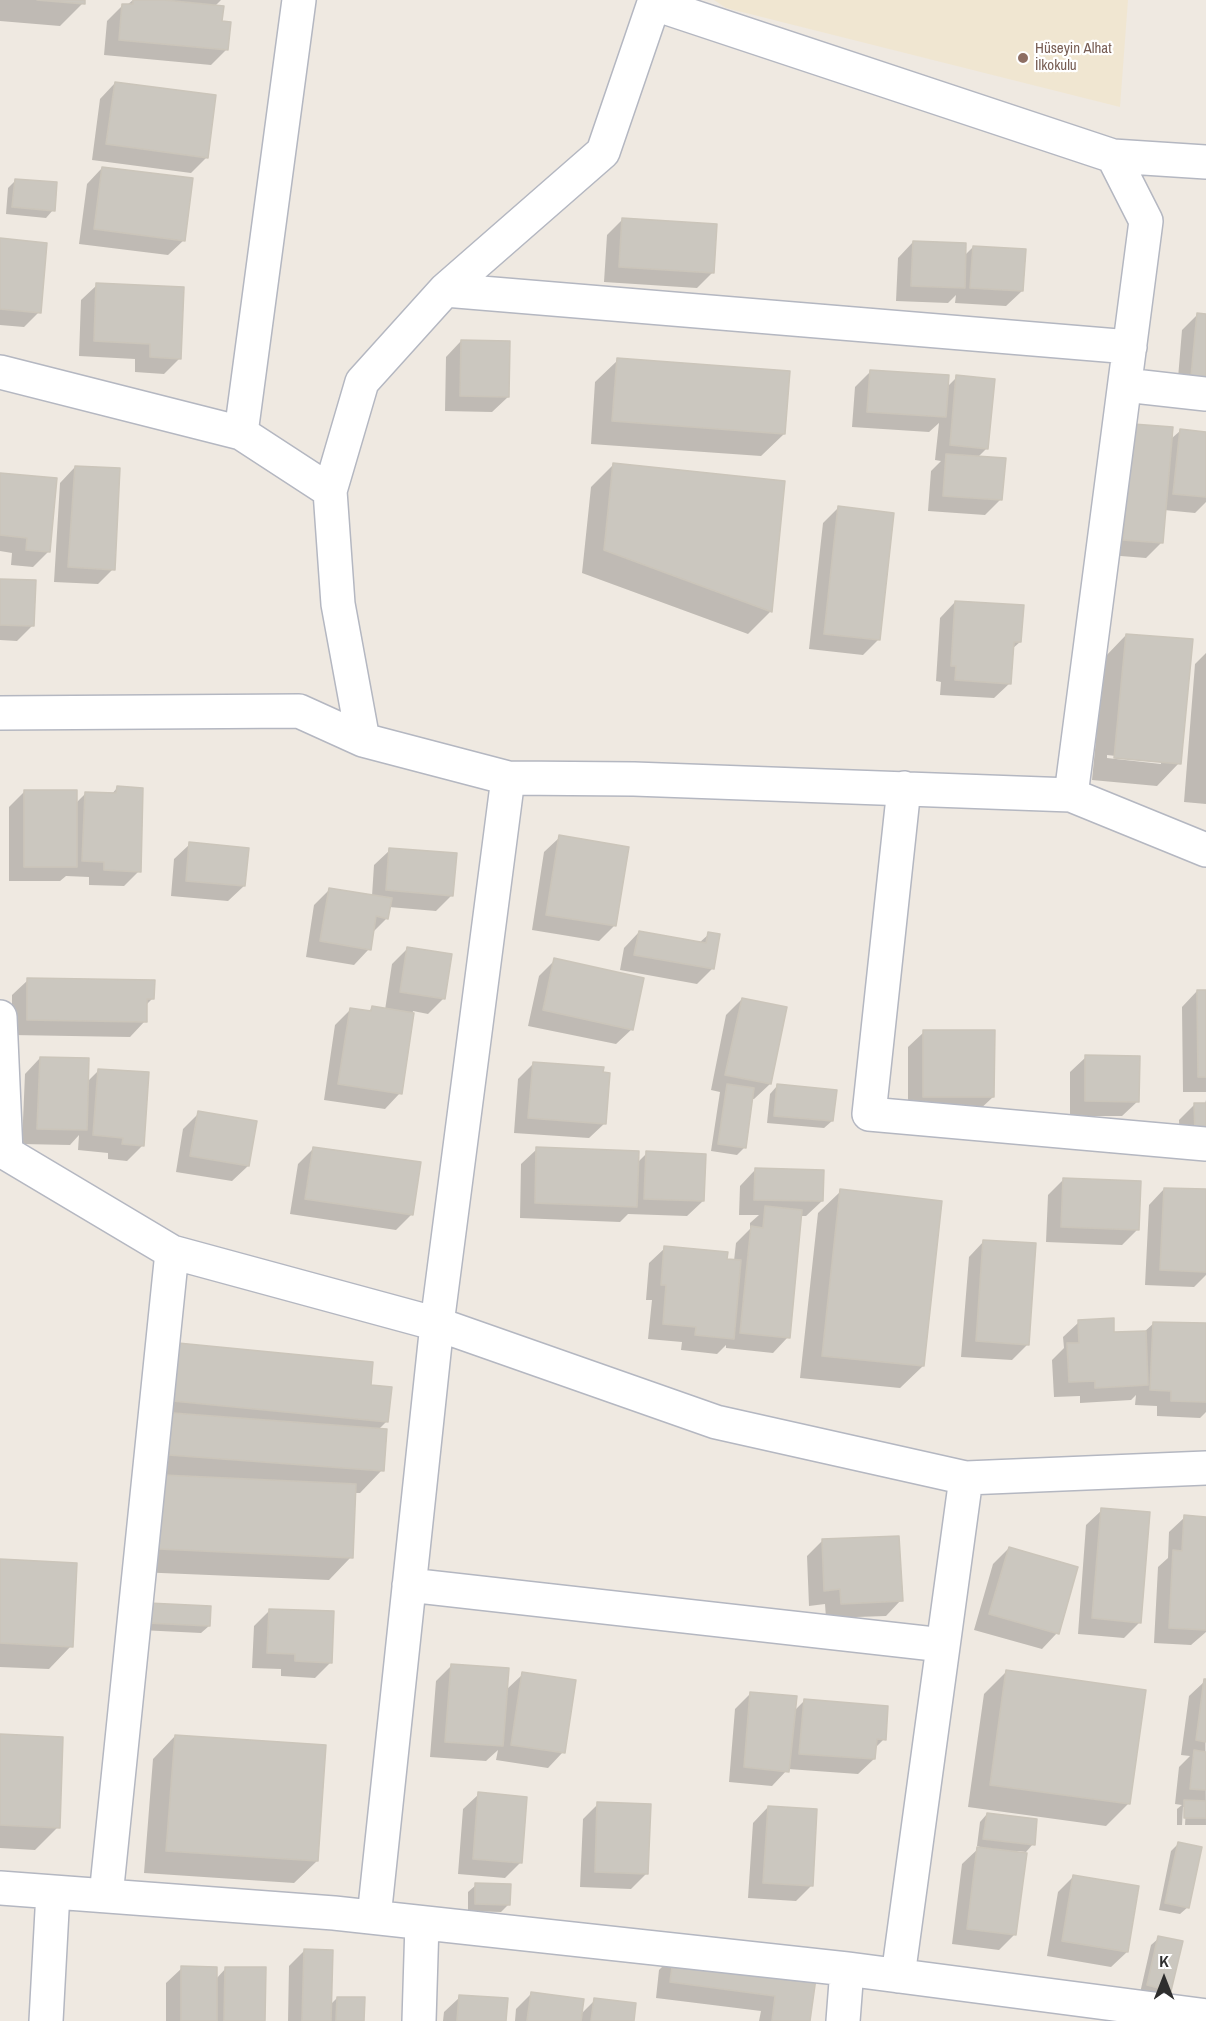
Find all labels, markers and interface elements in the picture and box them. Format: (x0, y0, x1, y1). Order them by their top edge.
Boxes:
place label: Hüseyin Alhat İlkokulu (1035, 40, 1112, 75)
marker: Hüseyin Alhat İlkokulu (1016, 51, 1030, 65)
north arrow (1134, 1949, 1194, 2009)
text: K (1159, 1950, 1169, 1972)

